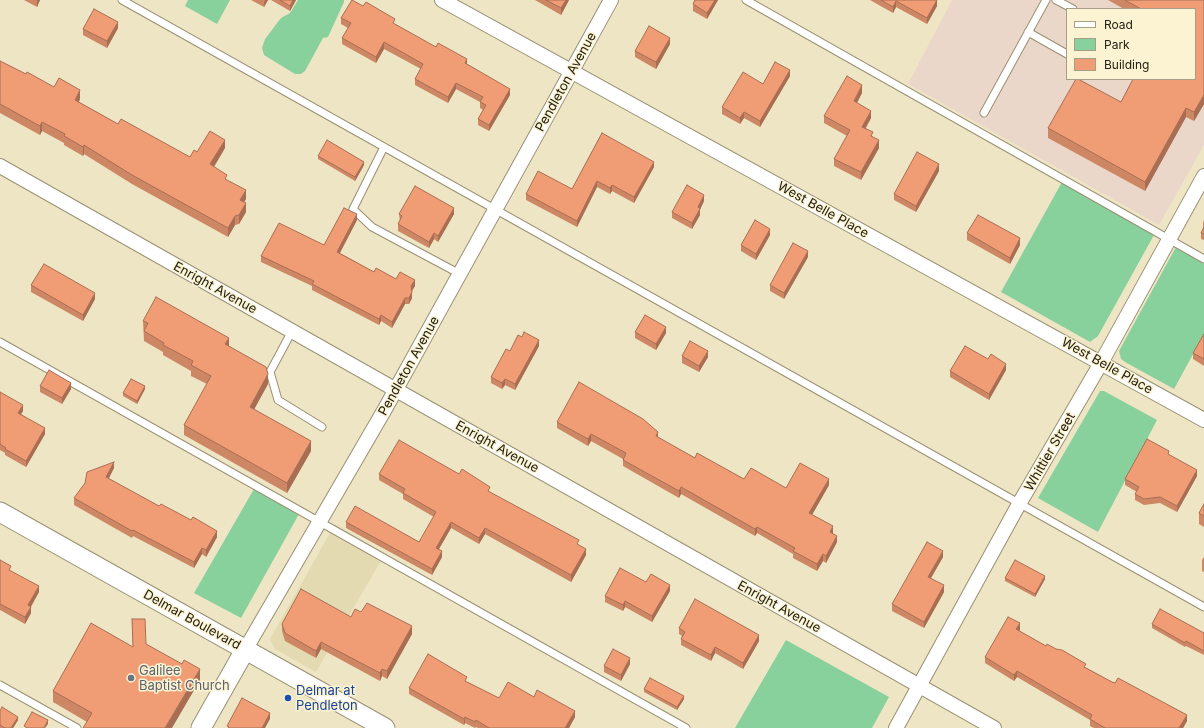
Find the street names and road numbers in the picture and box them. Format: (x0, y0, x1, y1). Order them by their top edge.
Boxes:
street label: Pendleton Avenue (532, 30, 600, 134)
street label: West Belle Place (775, 178, 871, 242)
street label: Enright Avenue (171, 259, 259, 317)
street label: Pendleton Avenue (375, 314, 443, 418)
street label: West Belle Place (1059, 334, 1155, 398)
street label: Whittier Street (1021, 410, 1079, 494)
street label: Enright Avenue (453, 418, 541, 476)
street label: Enright Avenue (735, 578, 823, 636)
street label: Delmar Boulevard (141, 587, 243, 653)

